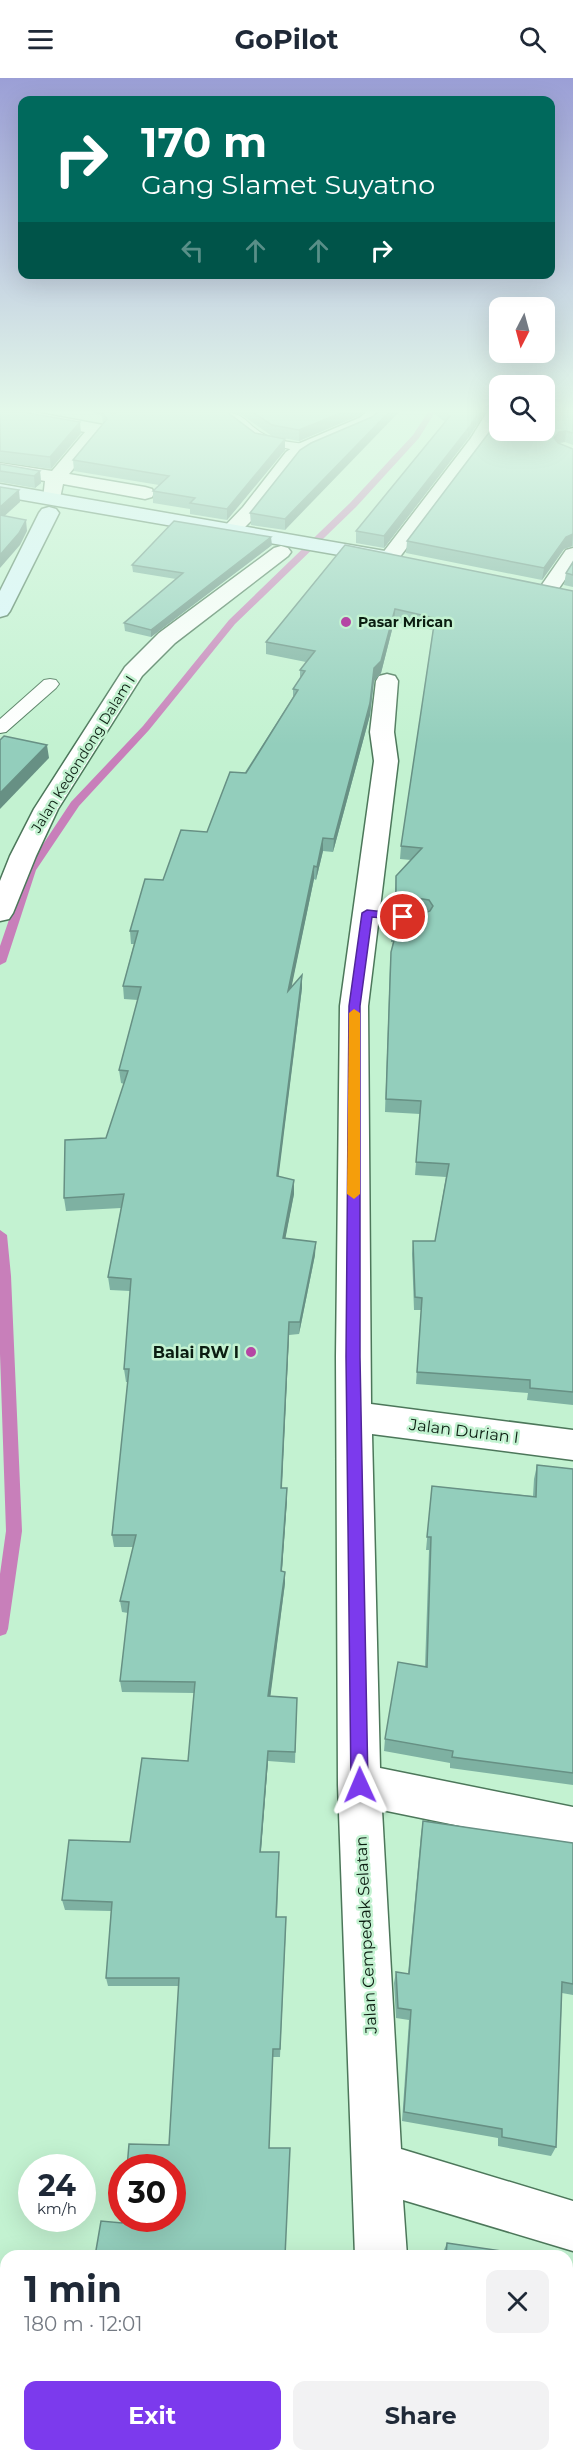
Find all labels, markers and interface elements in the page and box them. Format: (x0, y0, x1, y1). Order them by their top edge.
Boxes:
icon: menu (24, 23, 57, 56)
text: GoPilot (235, 23, 338, 56)
icon: search (516, 23, 549, 56)
text: 170 m (141, 116, 267, 168)
icon: right (42, 120, 120, 198)
text: Gang Slamet Suyatno (141, 168, 435, 201)
icon: left (176, 234, 209, 267)
icon: ahead (239, 234, 272, 267)
icon: ahead (302, 234, 335, 267)
icon: right (365, 234, 398, 267)
north arrow (489, 297, 555, 363)
map controls (489, 297, 555, 441)
button: search (489, 375, 555, 441)
place label: Pasar Mrican (358, 613, 453, 631)
marker: Pasar Mrican (339, 615, 353, 629)
street label: Jalan Kedondong Dalam I (27, 672, 139, 837)
pin (377, 891, 428, 942)
icon: arrive (386, 900, 419, 933)
place label: Balai RW I (153, 1343, 239, 1362)
marker: Balai RW I (244, 1345, 258, 1359)
street label: Jalan Durian I (407, 1415, 520, 1447)
position arrow (328, 1753, 392, 1817)
street label: Jalan Cempedak Selatan (351, 1836, 381, 2035)
speed limit sign: 30 (108, 2154, 186, 2232)
text: 24 (38, 2167, 76, 2204)
text: km/h (37, 2199, 77, 2218)
text: 1 min (24, 2267, 122, 2311)
button: close (486, 2270, 549, 2333)
text: 180 m · 12:01 (24, 2312, 142, 2336)
button: Exit (24, 2381, 281, 2450)
button: Share (293, 2381, 549, 2450)

